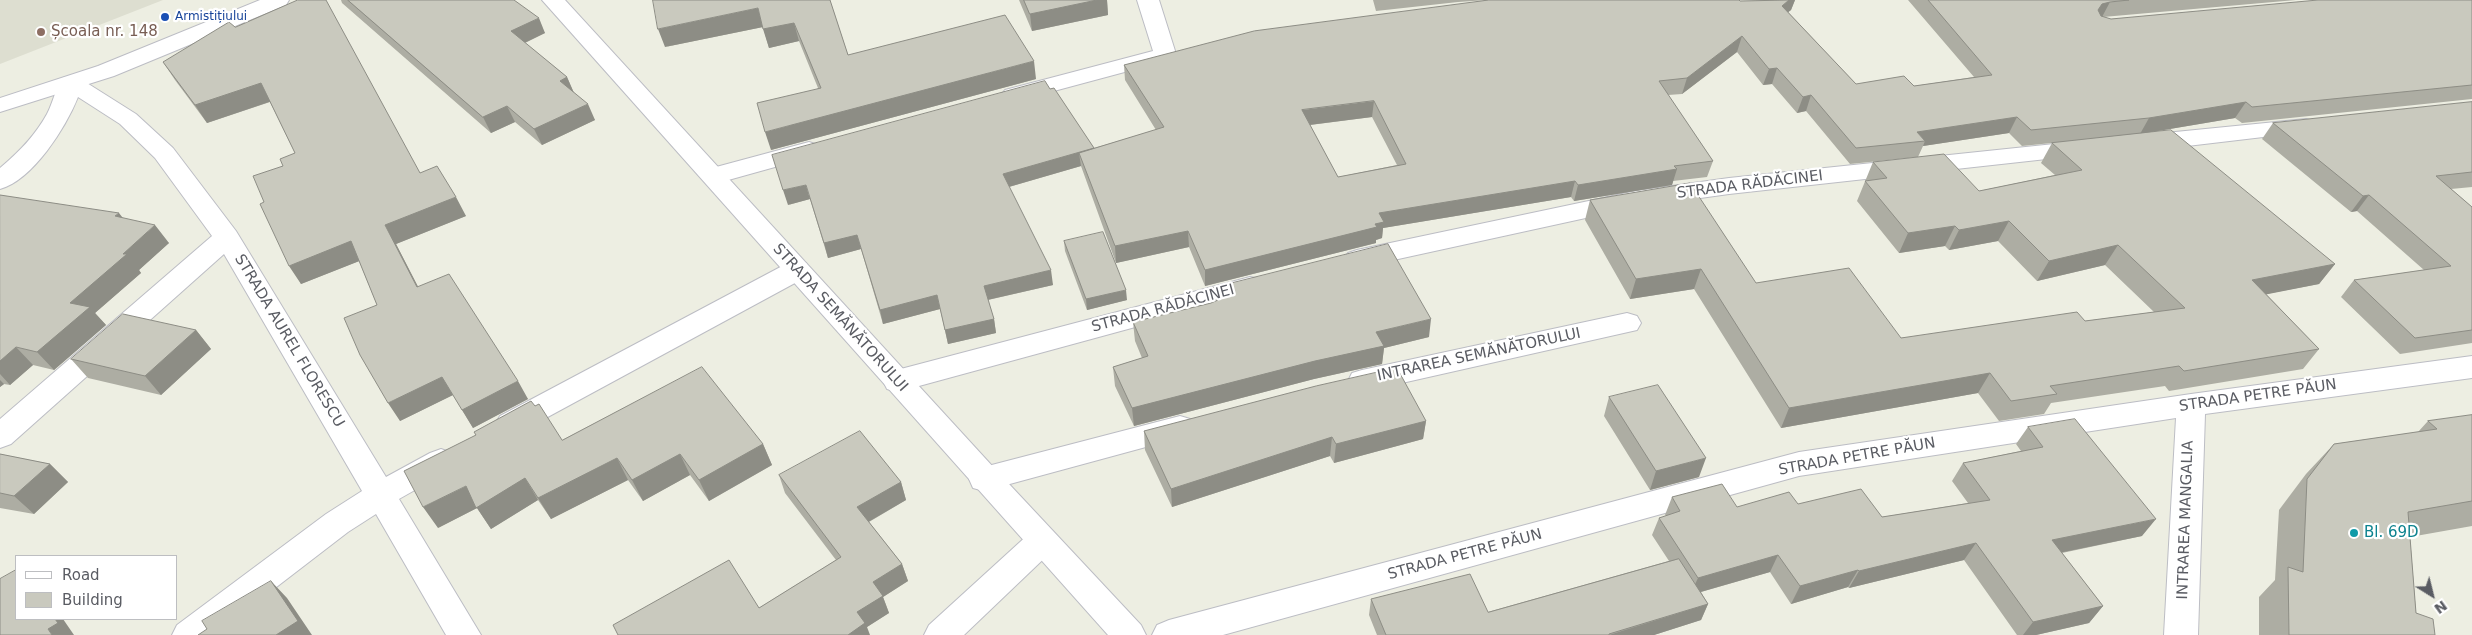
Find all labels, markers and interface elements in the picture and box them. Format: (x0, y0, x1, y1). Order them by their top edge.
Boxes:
place label: Armistițiului (175, 10, 247, 24)
marker: Armistițiului (159, 11, 171, 23)
place label: Școala nr. 148 (51, 23, 158, 41)
marker: Școala nr. 148 (35, 26, 47, 38)
street label: STRADA RĂDĂCINEI (1676, 167, 1824, 203)
street label: STRADA SEMĂNĂTORULUI (769, 240, 911, 396)
street label: STRADA AUREL FLORESCU (230, 251, 348, 431)
street label: STRADA RĂDĂCINEI (1090, 281, 1236, 337)
street label: INTRAREA SEMĂNĂTORULUI (1376, 325, 1582, 385)
street label: STRADA PETRE PĂUN (2178, 376, 2338, 416)
street label: STRADA PETRE PĂUN (1777, 434, 1937, 480)
street label: INTRAREA MANGALIA (2174, 440, 2198, 600)
place label: Bl. 69D (2364, 524, 2419, 542)
street label: STRADA PETRE PĂUN (1386, 526, 1544, 584)
marker: Bl. 69D (2348, 527, 2360, 539)
legend (15, 555, 178, 620)
text: Road (62, 566, 100, 584)
north arrow (2407, 570, 2457, 620)
text: Building (62, 591, 123, 609)
text: N (2431, 597, 2450, 617)

